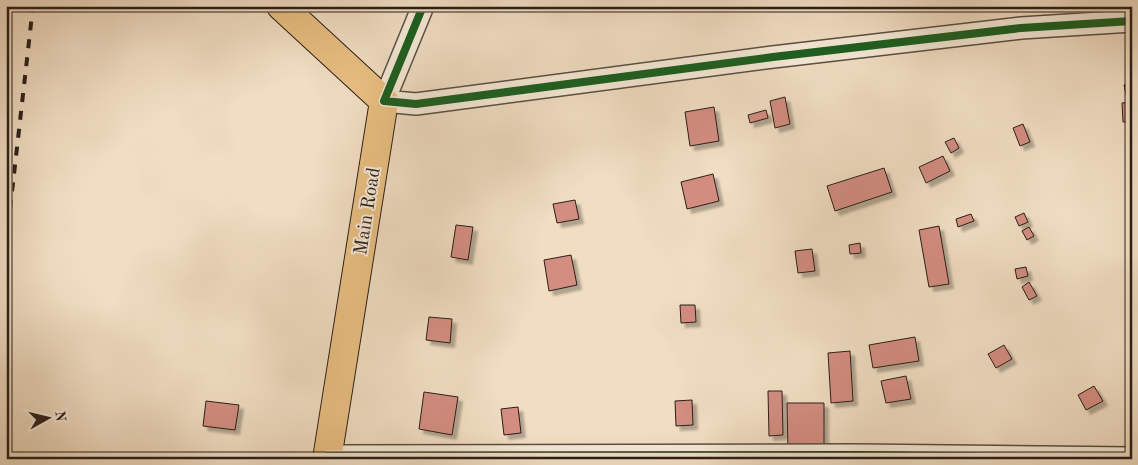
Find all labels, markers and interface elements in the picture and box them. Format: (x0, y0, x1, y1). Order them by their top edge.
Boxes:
street label: Main Road (352, 166, 385, 257)
north arrow (22, 392, 72, 442)
text: N (52, 410, 68, 423)

